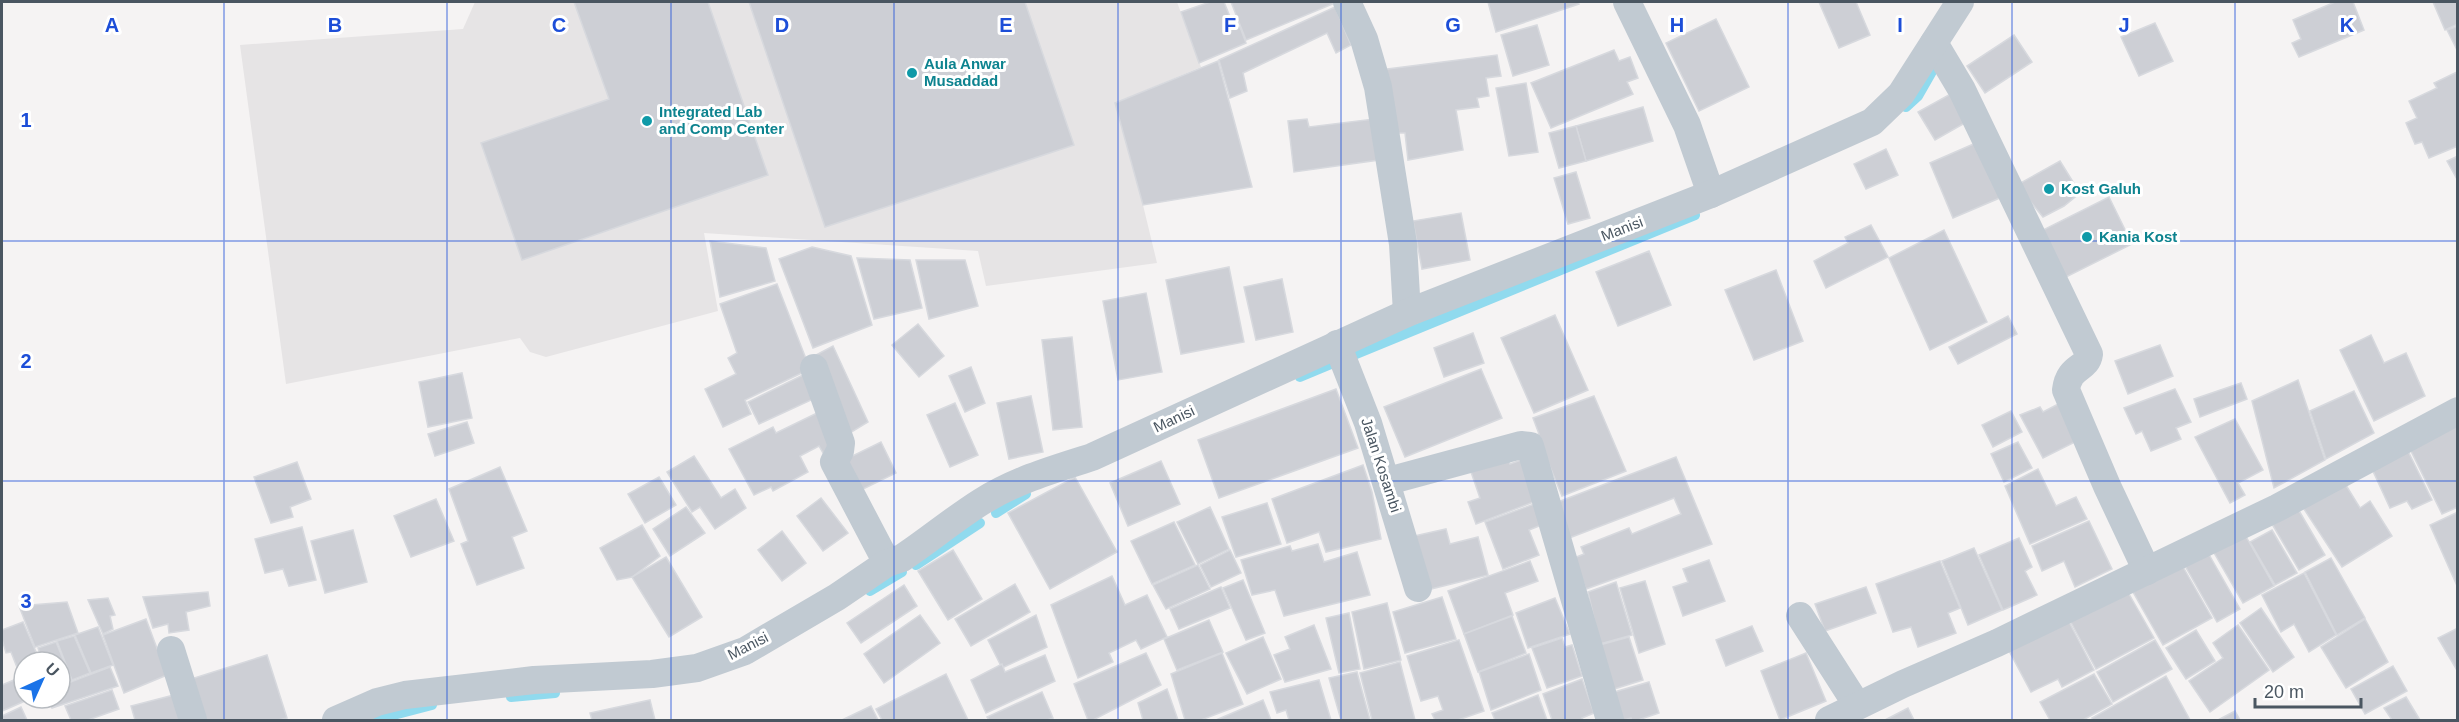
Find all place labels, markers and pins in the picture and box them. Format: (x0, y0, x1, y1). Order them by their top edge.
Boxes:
place label: Aula Anwar Musaddad (924, 55, 1006, 89)
marker: Aula Anwar Musaddad (905, 66, 919, 80)
place label: Integrated Lab and Comp Center (659, 103, 784, 137)
marker: Integrated Lab and Comp Center (640, 114, 654, 128)
place label: Kost Galuh (2061, 180, 2141, 197)
marker: Kost Galuh (2042, 182, 2056, 196)
place label: Kania Kost (2099, 228, 2177, 245)
marker: Kania Kost (2080, 230, 2094, 244)

